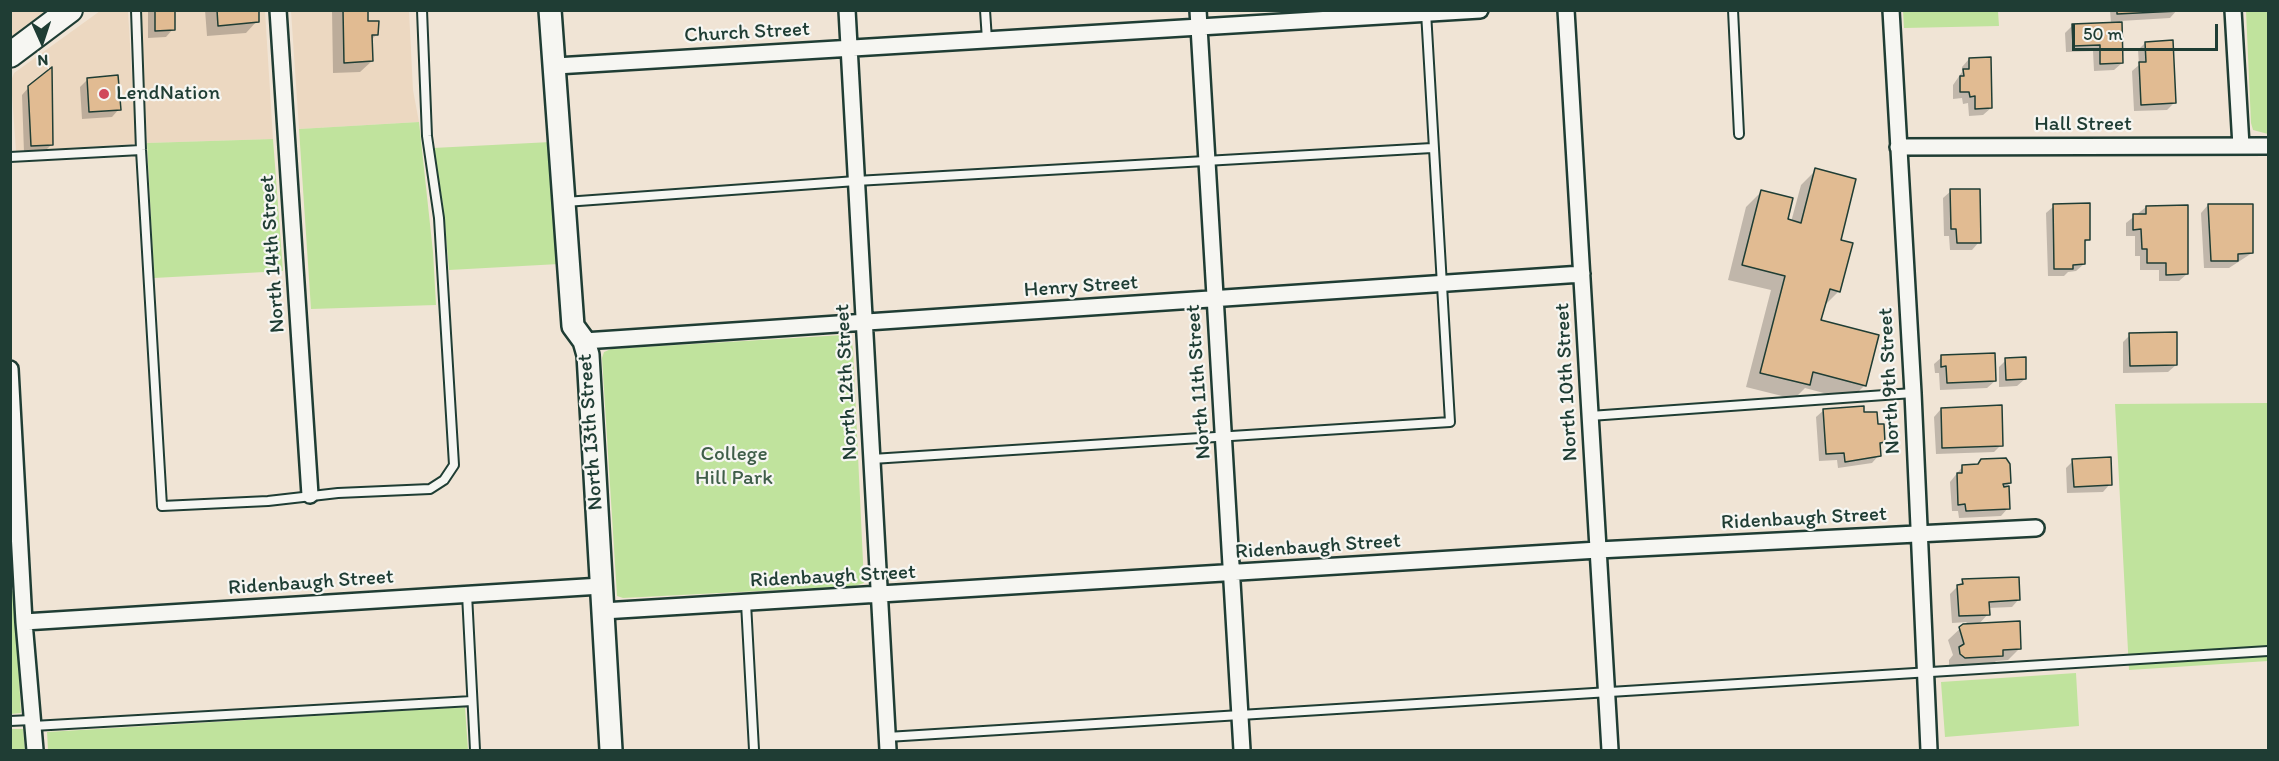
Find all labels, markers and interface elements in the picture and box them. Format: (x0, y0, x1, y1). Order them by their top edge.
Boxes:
north arrow (12, 12, 72, 72)
scale bar (2075, 12, 2220, 50)
street label: Church Street (684, 17, 810, 49)
text: 50 m (2083, 23, 2123, 45)
text: N (37, 51, 49, 70)
place label: LendNation (116, 81, 220, 107)
marker: LendNation (97, 87, 111, 101)
street label: Hall Street (2034, 112, 2132, 138)
street label: North 14th Street (255, 174, 291, 334)
street label: Henry Street (1023, 270, 1139, 304)
street label: North 10th Street (1550, 302, 1584, 462)
street label: North 12th Street (830, 303, 864, 461)
street label: North 11th Street (1181, 304, 1217, 460)
street label: North 9th Street (1874, 307, 1906, 455)
street label: North 13th Street (573, 353, 609, 511)
park label: College Hill Park (695, 442, 773, 492)
street label: Ridenbaugh Street (1720, 502, 1888, 536)
street label: Ridenbaugh Street (1234, 529, 1402, 565)
street label: Ridenbaugh Street (749, 560, 917, 594)
street label: Ridenbaugh Street (227, 565, 395, 601)

